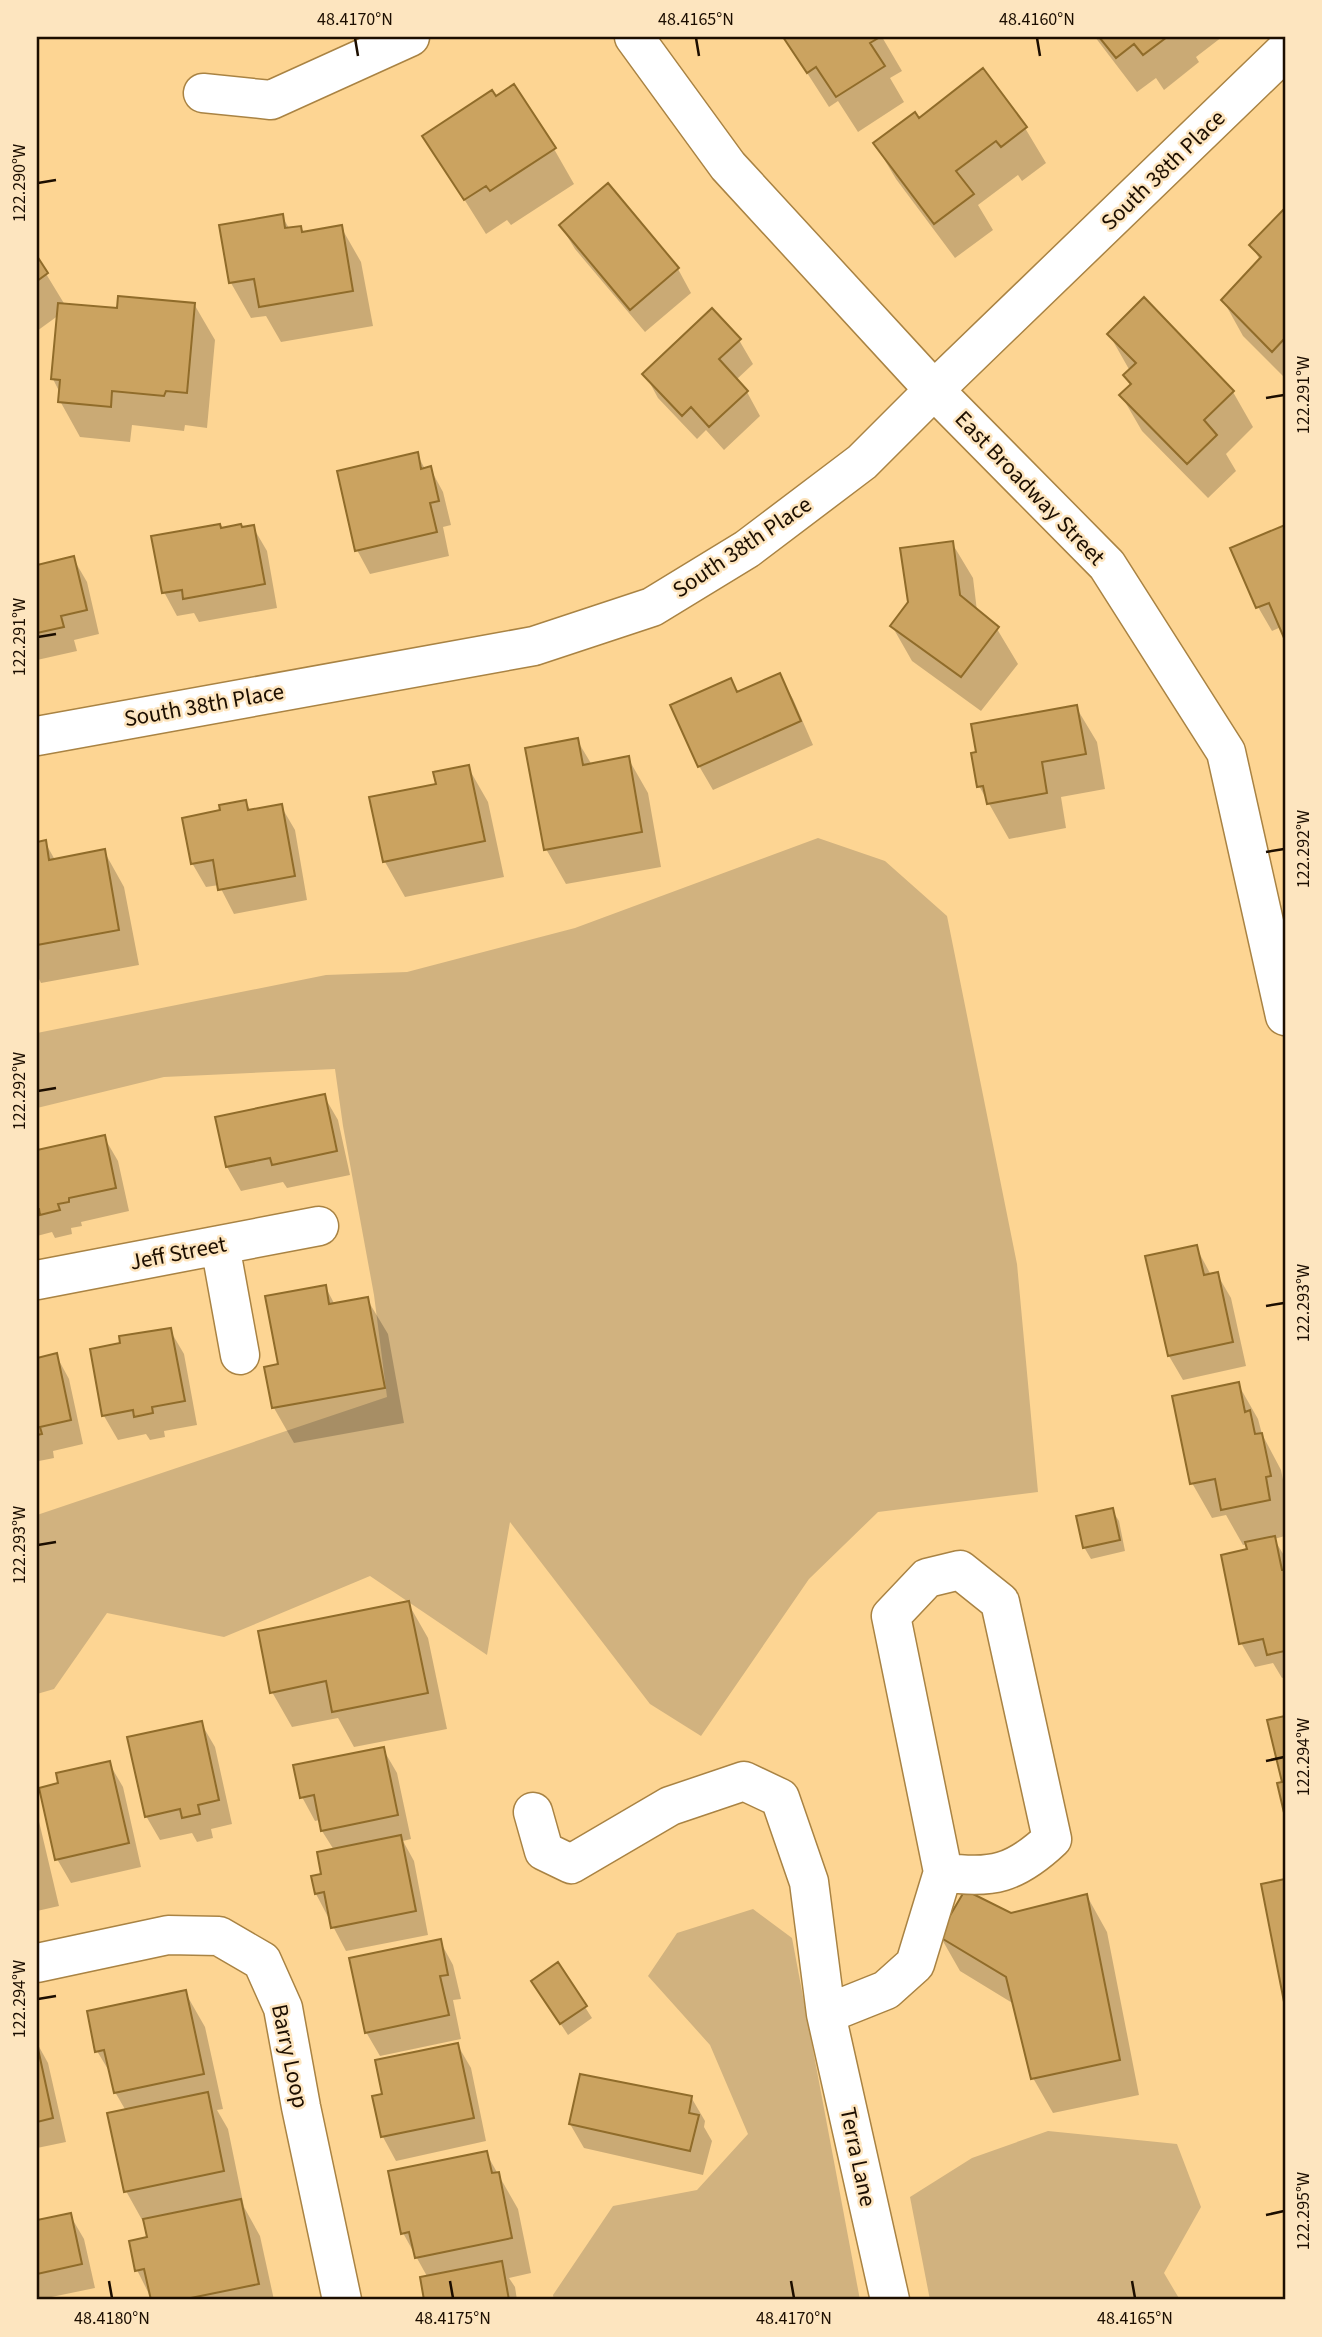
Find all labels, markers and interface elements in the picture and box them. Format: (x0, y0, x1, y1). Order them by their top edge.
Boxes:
text: 48.4170°N (317, 7, 393, 32)
text: 48.4165°N (658, 7, 734, 32)
text: 48.4160°N (999, 7, 1075, 32)
street label: South 38th Place (1093, 102, 1233, 238)
text: 122.290°W (7, 144, 32, 222)
text: 122.291°W (1291, 356, 1316, 434)
street label: East Broadway Street (947, 403, 1113, 573)
street label: South 38th Place (666, 488, 818, 606)
text: 122.291°W (7, 598, 32, 676)
street label: South 38th Place (121, 675, 287, 735)
text: 122.292°W (1291, 810, 1316, 888)
text: 122.292°W (7, 1052, 32, 1130)
street label: Jeff Street (127, 1227, 229, 1279)
text: 122.293°W (1291, 1264, 1316, 1342)
text: 122.293°W (7, 1506, 32, 1584)
text: 122.294°W (1291, 1718, 1316, 1796)
text: 122.294°W (7, 1960, 32, 2038)
street label: Barry Loop (263, 2001, 317, 2111)
street label: Terra Lane (831, 2104, 885, 2210)
text: 122.295°W (1291, 2172, 1316, 2250)
text: 48.4180°N (74, 2306, 150, 2331)
text: 48.4175°N (415, 2306, 491, 2331)
text: 48.4170°N (756, 2306, 832, 2331)
text: 48.4165°N (1097, 2306, 1173, 2331)

